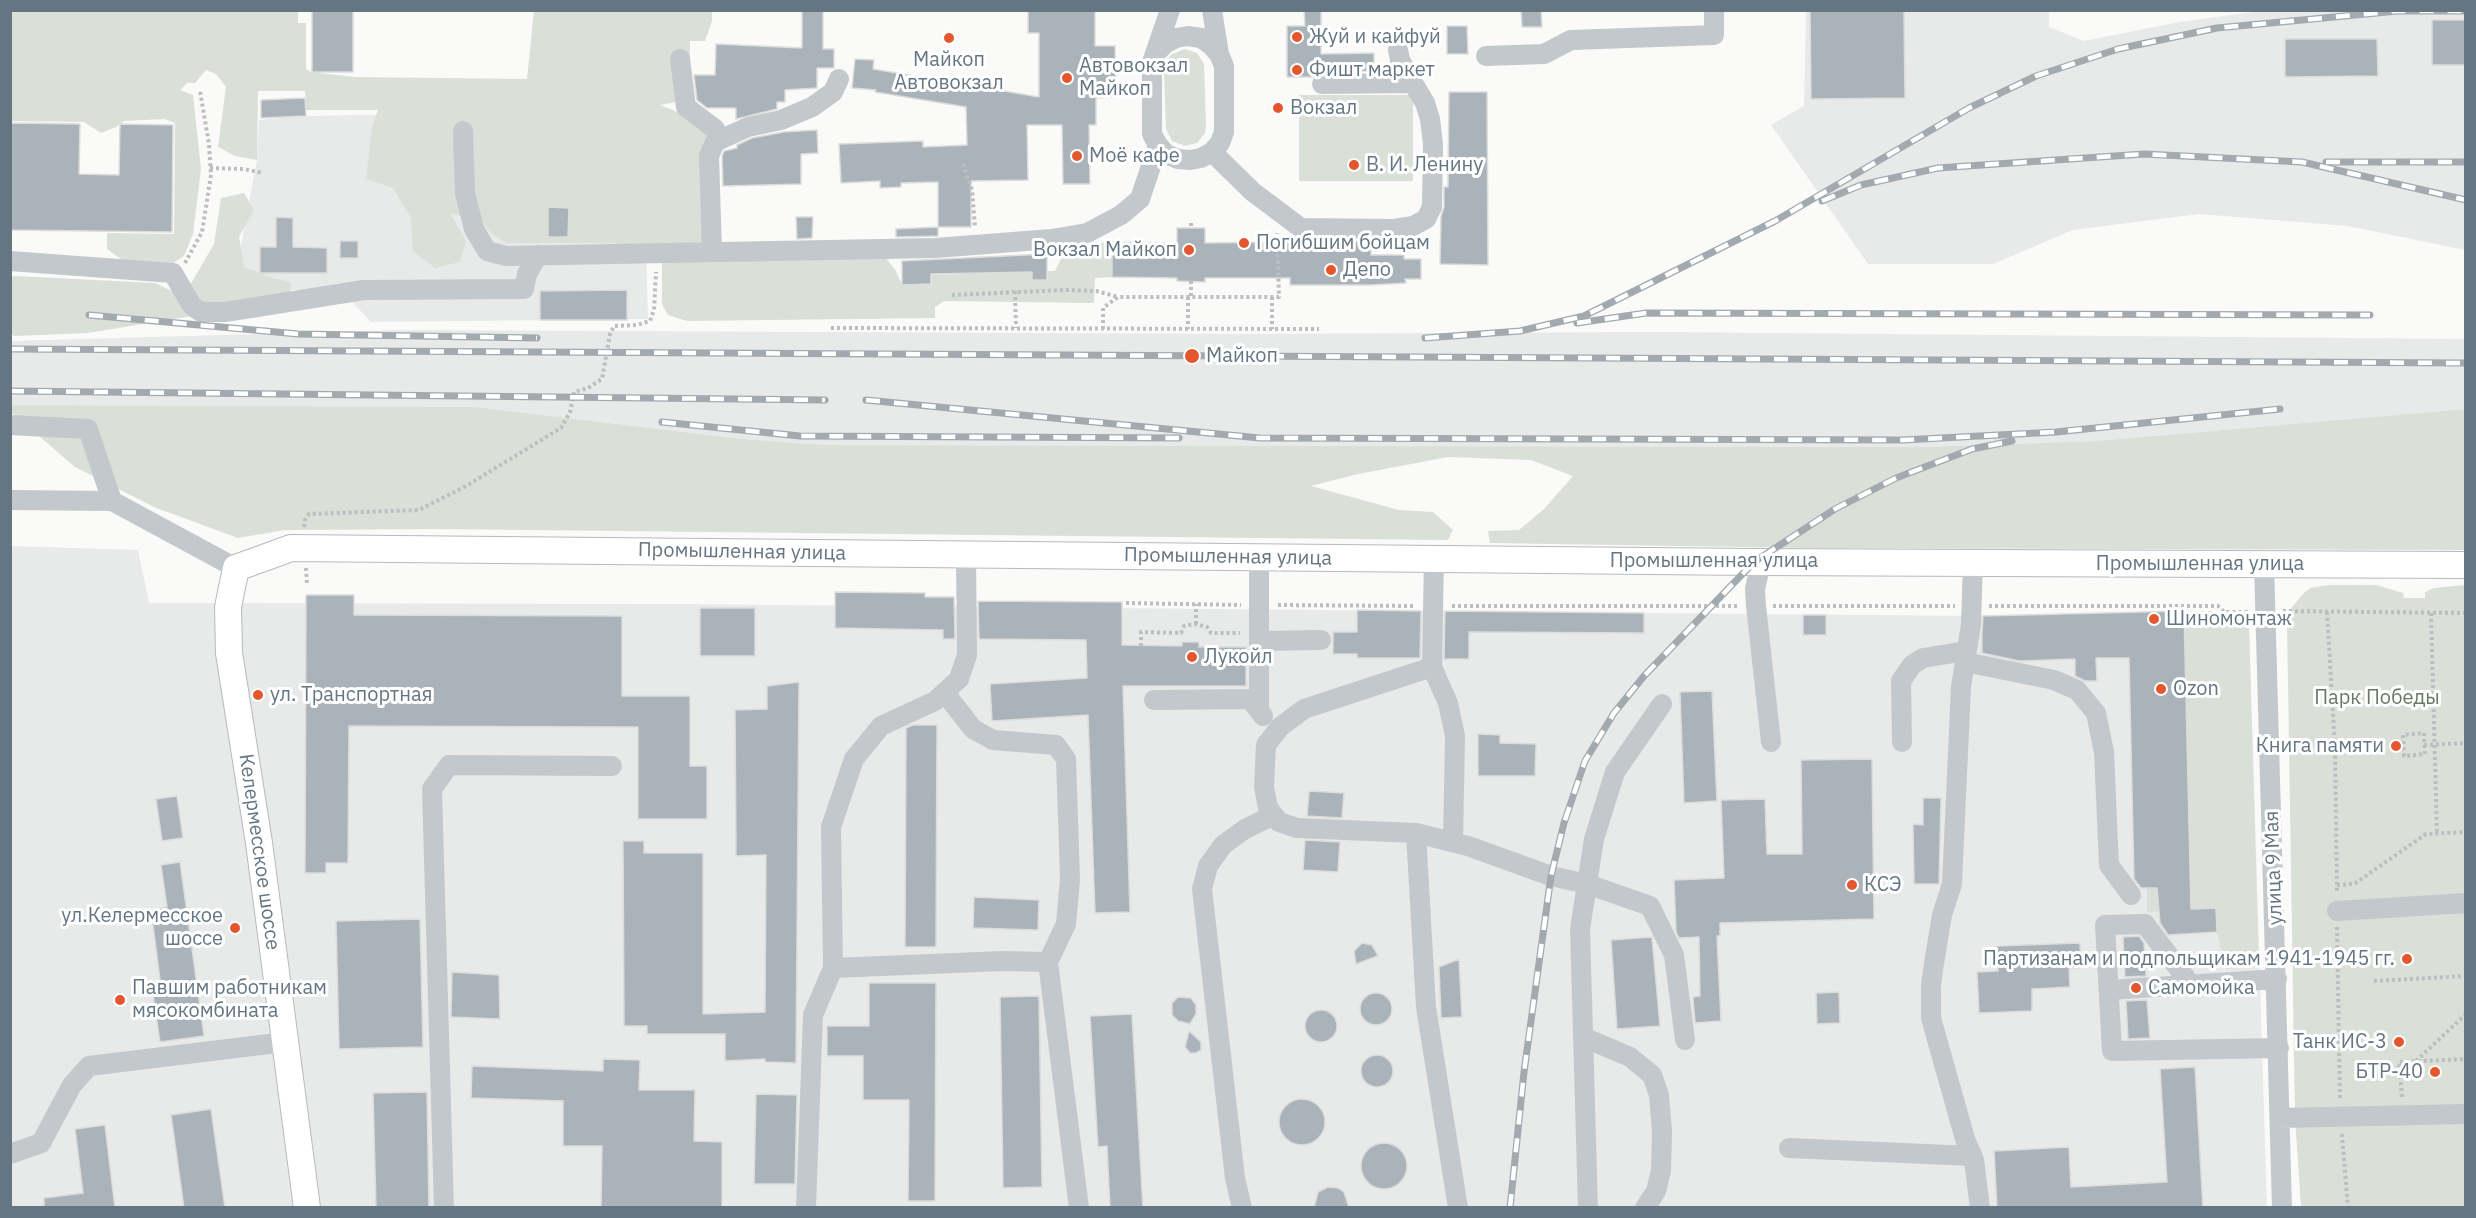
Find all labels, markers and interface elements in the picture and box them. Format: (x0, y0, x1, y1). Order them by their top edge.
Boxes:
place label: Жуй и кайфуй (1309, 25, 1441, 49)
marker: Жуй и кайфуй (1290, 30, 1304, 44)
marker: Майкоп Автовокзал (942, 31, 956, 45)
place label: Майкоп Автовокзал (894, 48, 1004, 95)
place label: Автовокзал Майкоп (1079, 54, 1188, 101)
place label: Фишт маркет (1309, 58, 1435, 82)
marker: Фишт маркет (1290, 63, 1304, 77)
marker: Автовокзал Майкоп (1060, 71, 1074, 85)
place label: Вокзал (1290, 96, 1357, 120)
marker: Вокзал (1271, 101, 1285, 115)
place label: Моё кафе (1089, 144, 1180, 168)
marker: Моё кафе (1070, 149, 1084, 163)
place label: В. И. Ленину (1366, 153, 1483, 177)
marker: В. И. Ленину (1347, 158, 1361, 172)
place label: Погибшим бойцам (1256, 231, 1430, 255)
marker: Погибшим бойцам (1237, 236, 1251, 250)
place label: Вокзал Майкоп (1033, 238, 1177, 262)
marker: Вокзал Майкоп (1182, 243, 1196, 257)
place label: Депо (1343, 258, 1391, 282)
marker: Депо (1324, 263, 1338, 277)
place label: Майкоп (1206, 344, 1278, 368)
marker: Майкоп (1183, 347, 1201, 365)
street label: Промышленная улица (638, 538, 846, 566)
street label: Промышленная улица (1124, 543, 1332, 571)
street label: Промышленная улица (1610, 549, 1818, 573)
street label: Промышленная улица (2096, 552, 2304, 576)
place label: Шиномонтаж (2166, 607, 2292, 631)
marker: Шиномонтаж (2147, 612, 2161, 626)
place label: Лукойл (1204, 645, 1273, 669)
marker: Лукойл (1185, 650, 1199, 664)
place label: Ozon (2173, 677, 2219, 701)
marker: Ozon (2154, 682, 2168, 696)
place label: ул. Транспортная (270, 683, 432, 707)
park label: Парк Победы (2314, 686, 2440, 710)
marker: ул. Транспортная (251, 688, 265, 702)
place label: Книга памяти (2256, 734, 2384, 758)
marker: Книга памяти (2389, 739, 2403, 753)
street label: Келермесское шоссе (233, 752, 285, 952)
street label: улица 9 Мая (2260, 810, 2288, 926)
place label: КСЭ (1864, 873, 1902, 897)
marker: КСЭ (1845, 878, 1859, 892)
place label: ул.Келермесское шоссе (61, 904, 223, 951)
marker: ул.Келермесское шоссе (228, 921, 242, 935)
place label: Партизанам и подпольщикам 1941-1945 гг. (1983, 947, 2395, 971)
marker: Партизанам и подпольщикам 1941-1945 гг. (2400, 952, 2414, 966)
place label: Павшим работникам мясокомбината (132, 976, 327, 1023)
place label: Самомойка (2148, 976, 2255, 1000)
marker: Самомойка (2129, 981, 2143, 995)
marker: Павшим работникам мясокомбината (113, 993, 127, 1007)
place label: Танк ИС-3 (2293, 1030, 2387, 1054)
marker: Танк ИС-3 (2392, 1035, 2406, 1049)
place label: БТР-40 (2355, 1060, 2423, 1084)
marker: БТР-40 (2428, 1065, 2442, 1079)

